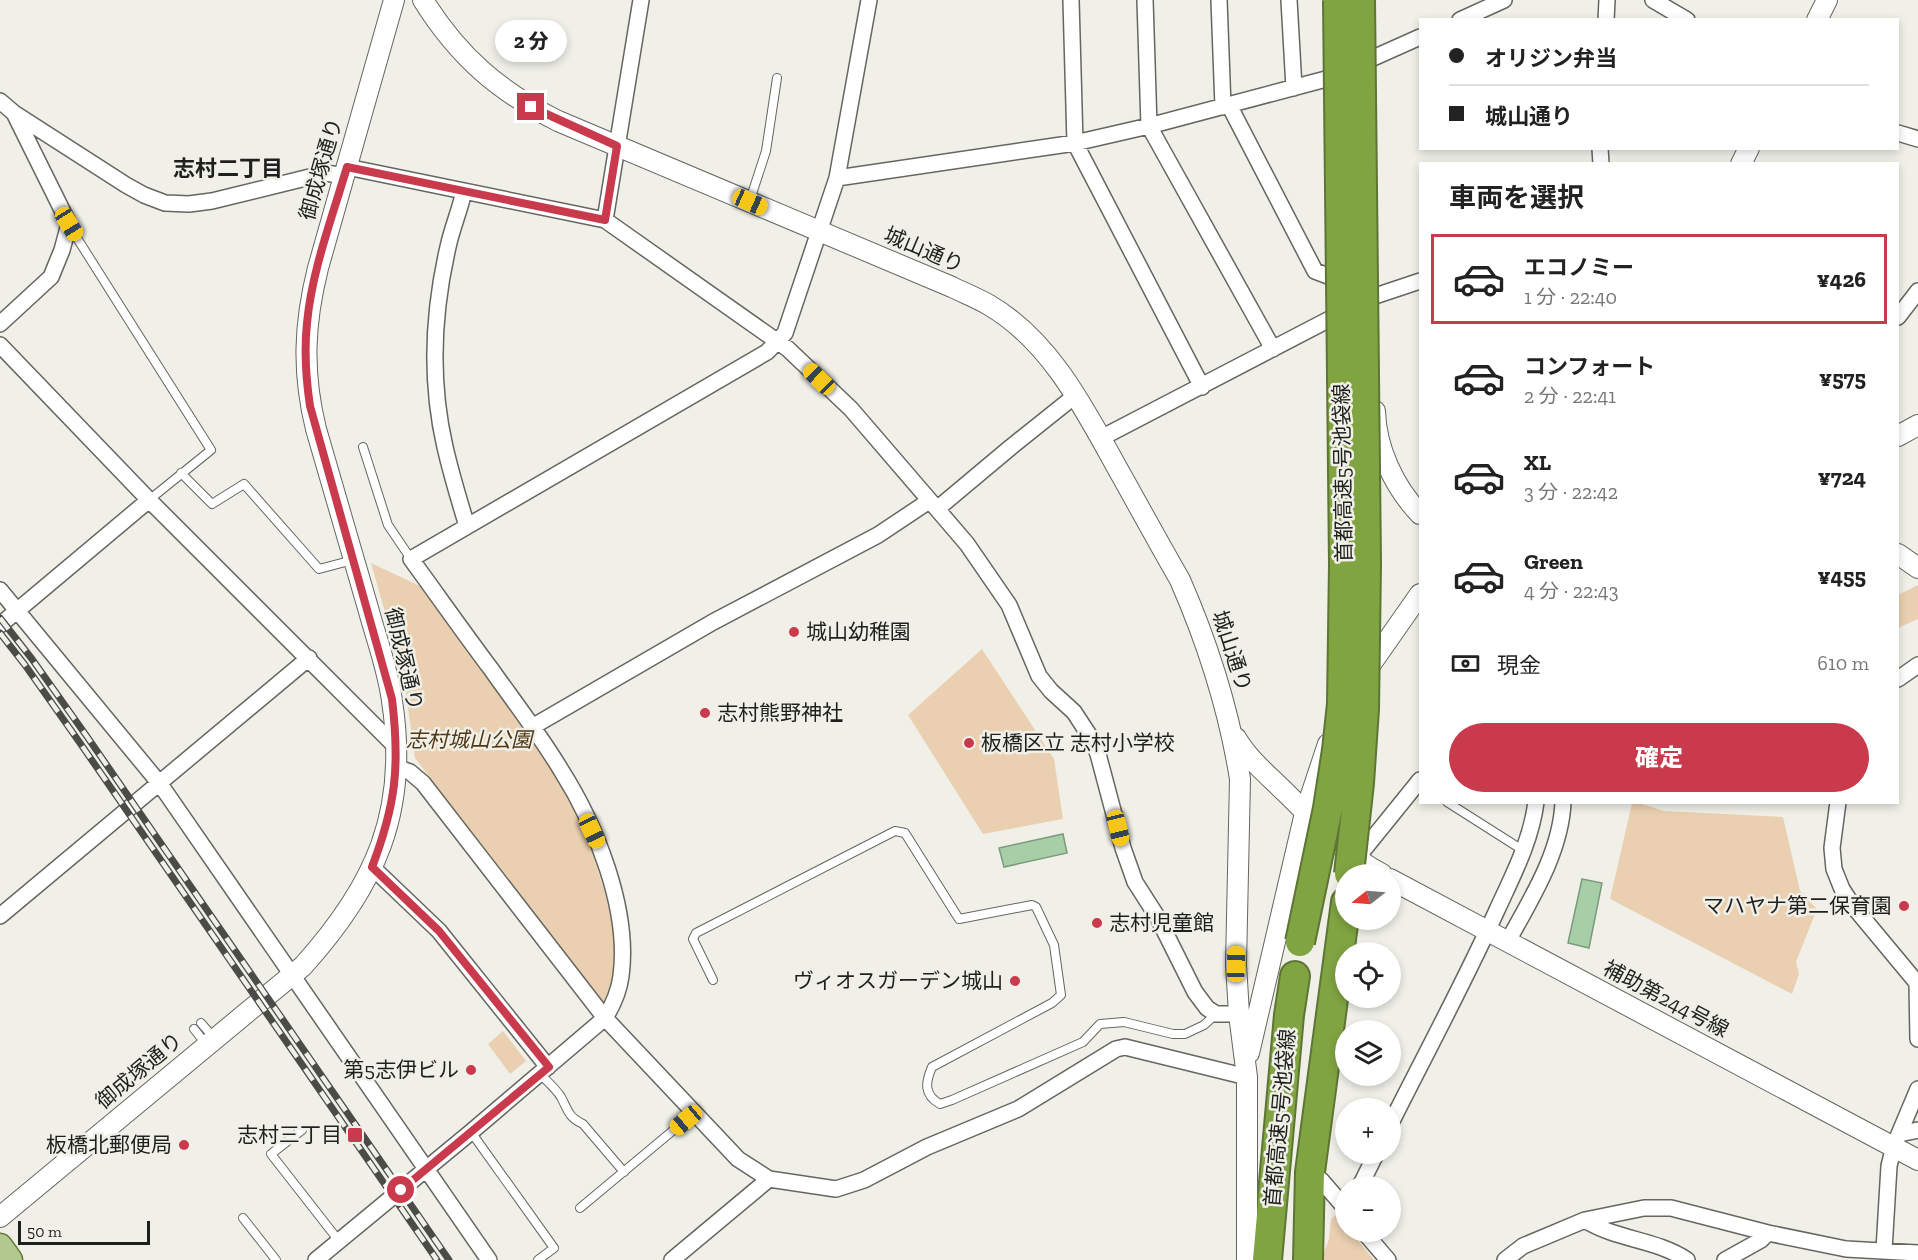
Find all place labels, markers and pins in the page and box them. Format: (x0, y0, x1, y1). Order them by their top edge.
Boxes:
place label: 城山幼稚園 (806, 619, 911, 644)
marker: 城山幼稚園 (787, 625, 801, 639)
place label: 志村熊野神社 (717, 700, 843, 725)
marker: 志村熊野神社 (698, 706, 712, 720)
place label: 板橋区立 志村小学校 (981, 730, 1175, 755)
marker: 板橋区立 志村小学校 (962, 736, 976, 750)
place label: マハヤナ第二保育園 (1703, 893, 1892, 918)
marker: マハヤナ第二保育園 (1897, 899, 1911, 913)
place label: 志村児童館 (1109, 910, 1214, 935)
marker: 志村児童館 (1090, 916, 1104, 930)
place label: ヴィオスガーデン城山 (793, 968, 1003, 993)
marker: ヴィオスガーデン城山 (1008, 974, 1022, 988)
place label: 第5志伊ビル (343, 1057, 459, 1082)
marker: 第5志伊ビル (464, 1063, 478, 1077)
place label: 志村三丁目 (237, 1122, 342, 1147)
marker: 志村三丁目 (346, 1126, 364, 1144)
place label: 板橋北郵便局 (46, 1132, 172, 1157)
marker: 板橋北郵便局 (177, 1138, 191, 1152)

